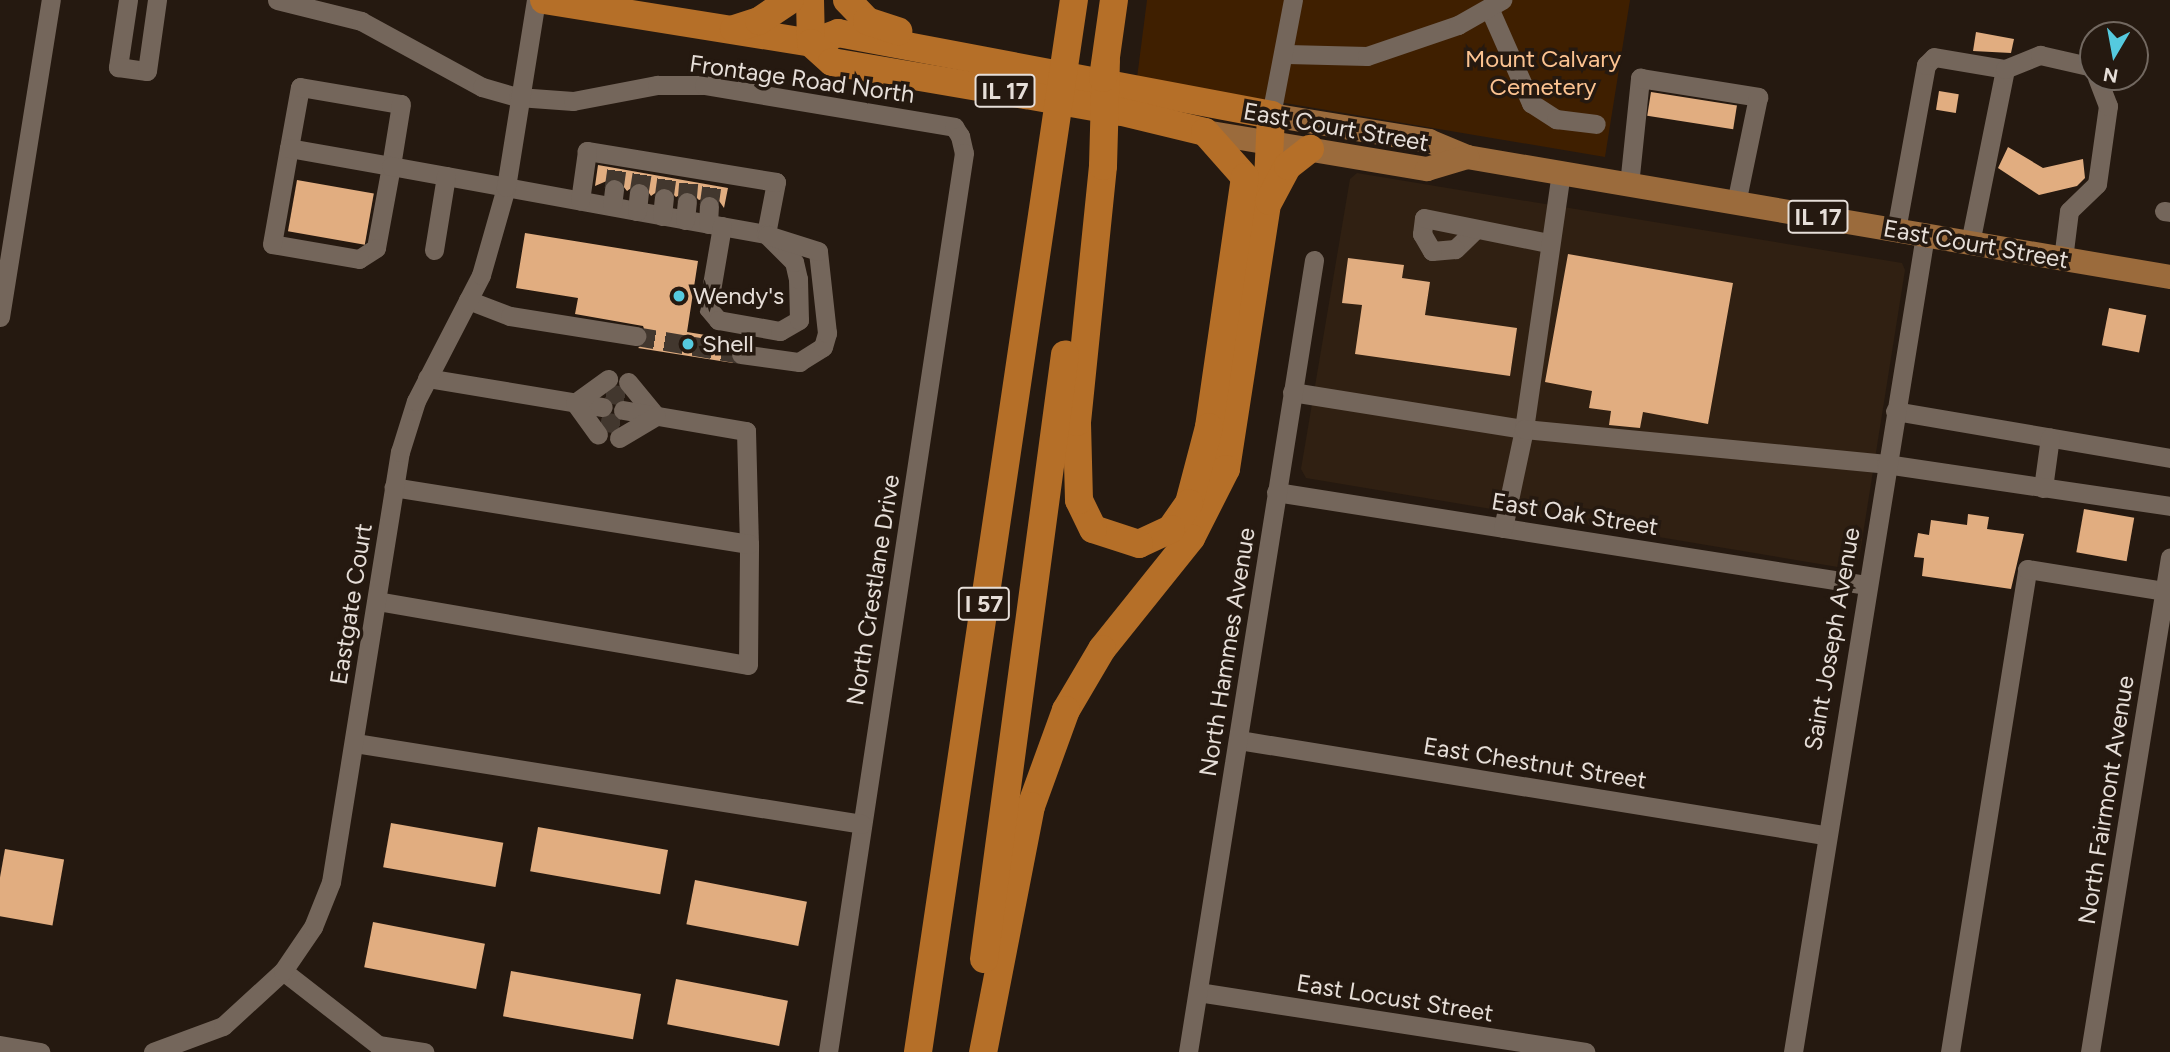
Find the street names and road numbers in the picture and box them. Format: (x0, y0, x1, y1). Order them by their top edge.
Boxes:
street label: Frontage Road North (688, 49, 916, 109)
road number: IL 17 (974, 72, 1036, 110)
street label: East Court Street (1241, 97, 1431, 157)
road number: IL 17 (1786, 198, 1850, 236)
street label: East Court Street (1881, 214, 2071, 274)
street label: North Crestlane Drive (841, 473, 905, 707)
street label: East Oak Street (1490, 487, 1660, 541)
street label: Eastgate Court (324, 521, 378, 687)
street label: Saint Joseph Avenue (1798, 525, 1866, 753)
street label: North Hammes Avenue (1193, 526, 1261, 778)
road number: I 57 (958, 584, 1010, 624)
street label: North Fairmont Avenue (2072, 673, 2140, 927)
street label: East Chestnut Street (1421, 731, 1649, 795)
street label: East Locust Street (1295, 968, 1495, 1028)

